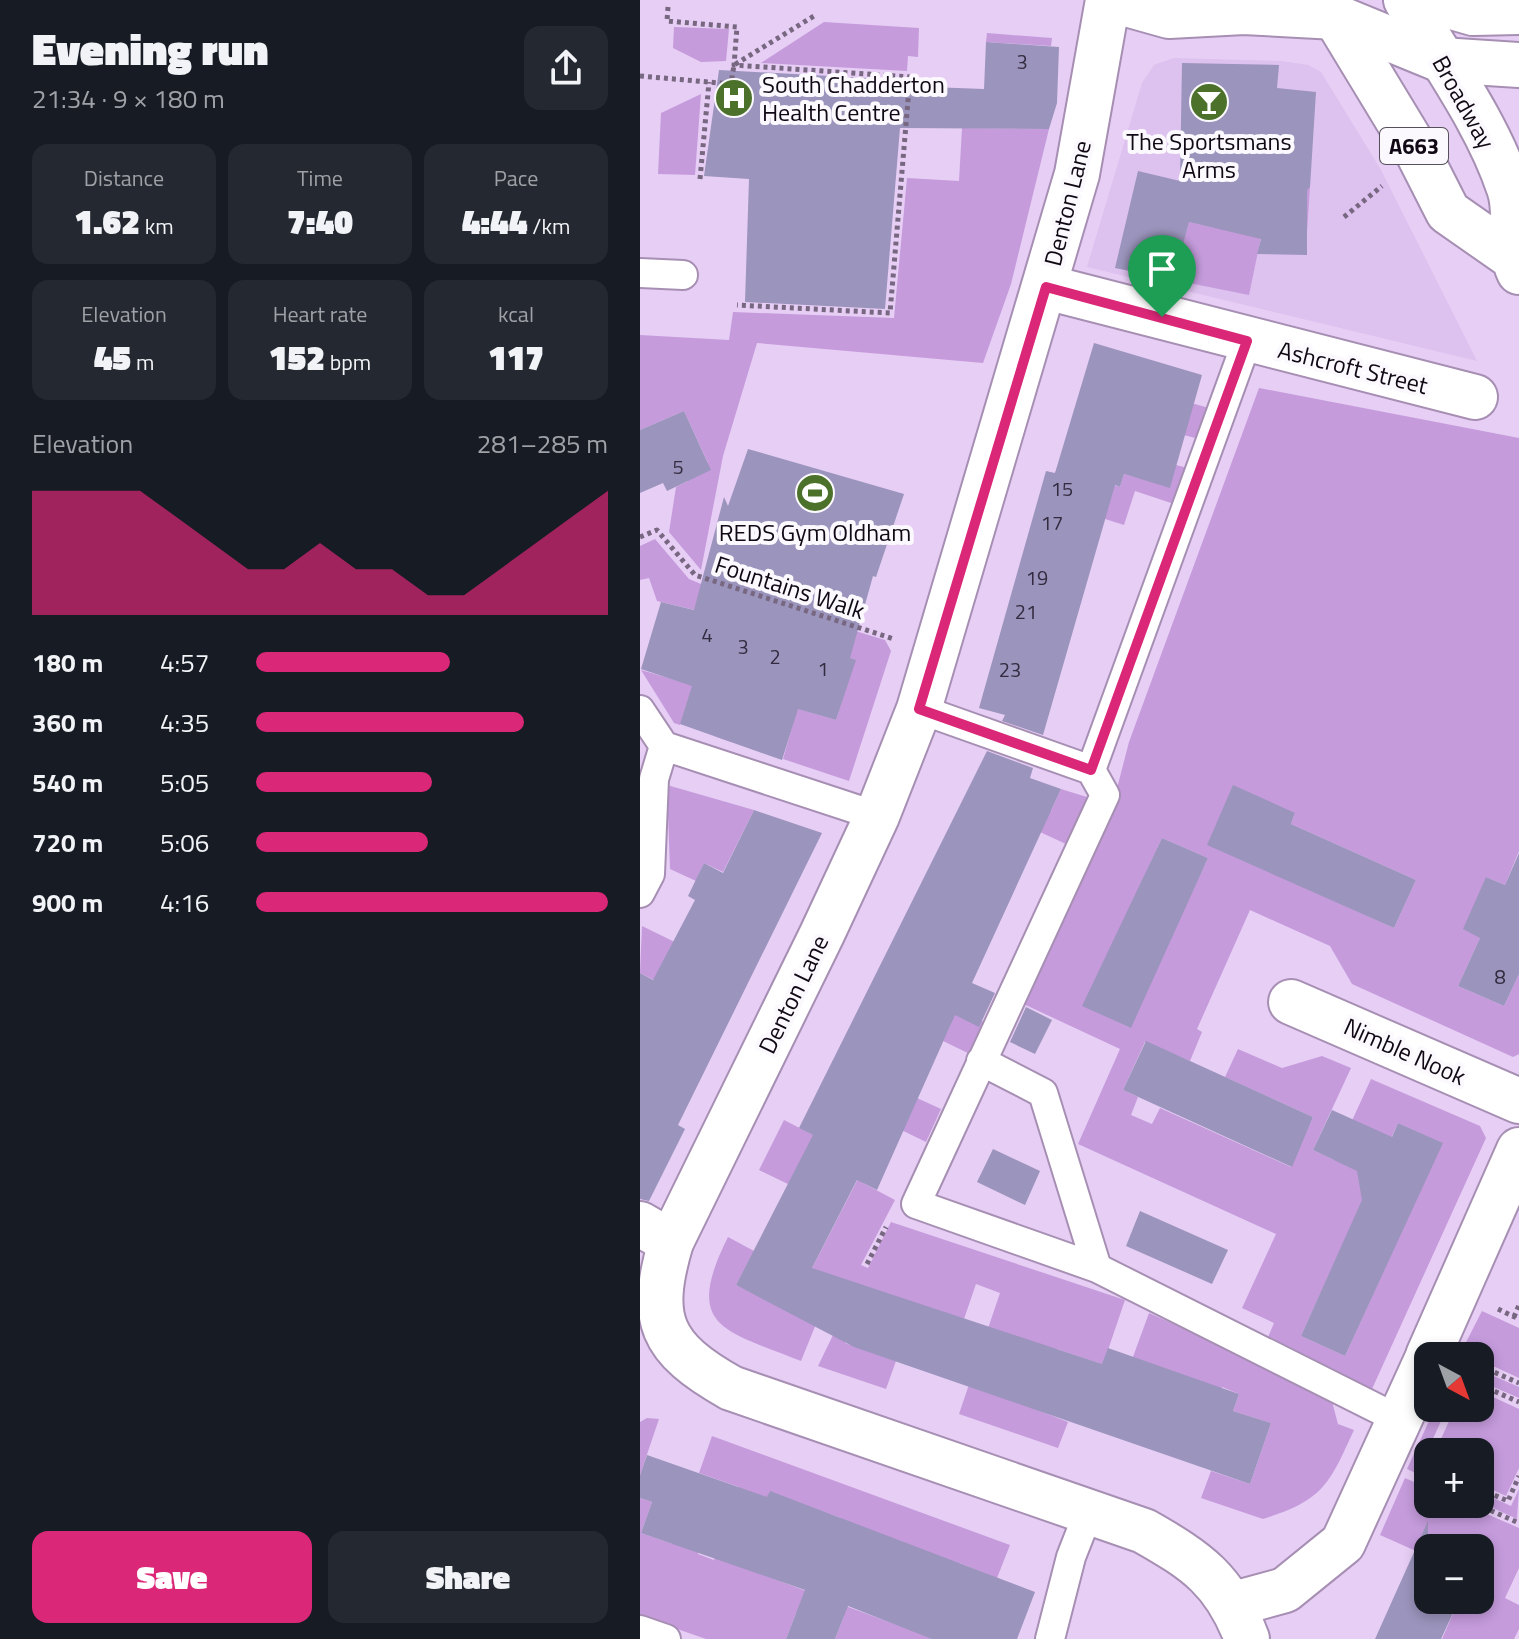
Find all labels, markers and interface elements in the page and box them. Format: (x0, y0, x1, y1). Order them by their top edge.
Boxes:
text: Evening run (32, 15, 269, 82)
button: share (524, 26, 608, 110)
house number: 3 (1016, 46, 1028, 77)
street label: Broadway (1424, 49, 1505, 156)
place label: South Chadderton Health Centre (762, 66, 945, 130)
hospital icon: South Chadderton Health Centre (713, 77, 755, 119)
text: 21:34 · 9 × 180 m (32, 79, 225, 118)
bar icon: The Sportsmans Arms (1188, 81, 1230, 123)
place label: The Sportsmans Arms (1126, 123, 1292, 187)
road number: A663 (1380, 128, 1448, 164)
street label: Denton Lane (1034, 136, 1100, 270)
text: Distance (84, 161, 164, 195)
text: Time (297, 161, 343, 195)
text: Pace (494, 161, 538, 195)
text: 1.62 (74, 195, 140, 247)
text: 7:40 (287, 195, 353, 247)
text: 4:44 (462, 195, 528, 247)
text: km (140, 209, 174, 243)
text: /km (528, 209, 570, 243)
pin (1128, 235, 1196, 317)
icon: arrive (1140, 247, 1184, 291)
text: Elevation (81, 297, 167, 331)
text: Heart rate (273, 297, 367, 331)
text: kcal (498, 297, 534, 331)
text: 45 (94, 331, 131, 383)
text: 152 (269, 331, 325, 383)
text: 117 (488, 331, 544, 383)
street label: Ashcroft Street (1274, 331, 1432, 403)
text: m (131, 345, 154, 379)
text: bpm (325, 345, 371, 379)
text: Elevation (32, 424, 133, 463)
text: 281–285 m (477, 424, 608, 463)
house number: 5 (672, 451, 684, 482)
sports icon: REDS Gym Oldham (794, 472, 836, 514)
house number: 15 (1051, 473, 1073, 504)
house number: 17 (1041, 507, 1063, 538)
place label: REDS Gym Oldham (719, 514, 911, 550)
street label: Fountains Walk (711, 546, 870, 628)
house number: 19 (1026, 562, 1048, 593)
house number: 21 (1015, 596, 1037, 627)
house number: 4 (701, 619, 713, 650)
house number: 3 (737, 631, 749, 662)
house number: 2 (769, 641, 781, 672)
text: 180 m (32, 643, 103, 682)
text: 4:57 (160, 643, 209, 682)
house number: 1 (817, 653, 829, 684)
house number: 23 (999, 654, 1021, 685)
text: 360 m (32, 703, 103, 742)
text: 4:35 (160, 703, 209, 742)
text: 540 m (32, 763, 103, 802)
text: 5:05 (160, 763, 209, 802)
text: 720 m (32, 823, 103, 862)
text: 5:06 (160, 823, 209, 862)
text: 900 m (32, 883, 103, 922)
text: 4:16 (160, 883, 209, 922)
street label: Denton Lane (749, 928, 837, 1060)
house number: 8 (1494, 961, 1506, 992)
street label: Nimble Nook (1338, 1008, 1472, 1094)
north arrow (1414, 1342, 1494, 1422)
map controls (1414, 1342, 1494, 1614)
button: + (1414, 1438, 1494, 1518)
button: Save (32, 1531, 312, 1623)
button: Share (328, 1531, 608, 1623)
button: − (1414, 1534, 1494, 1614)

